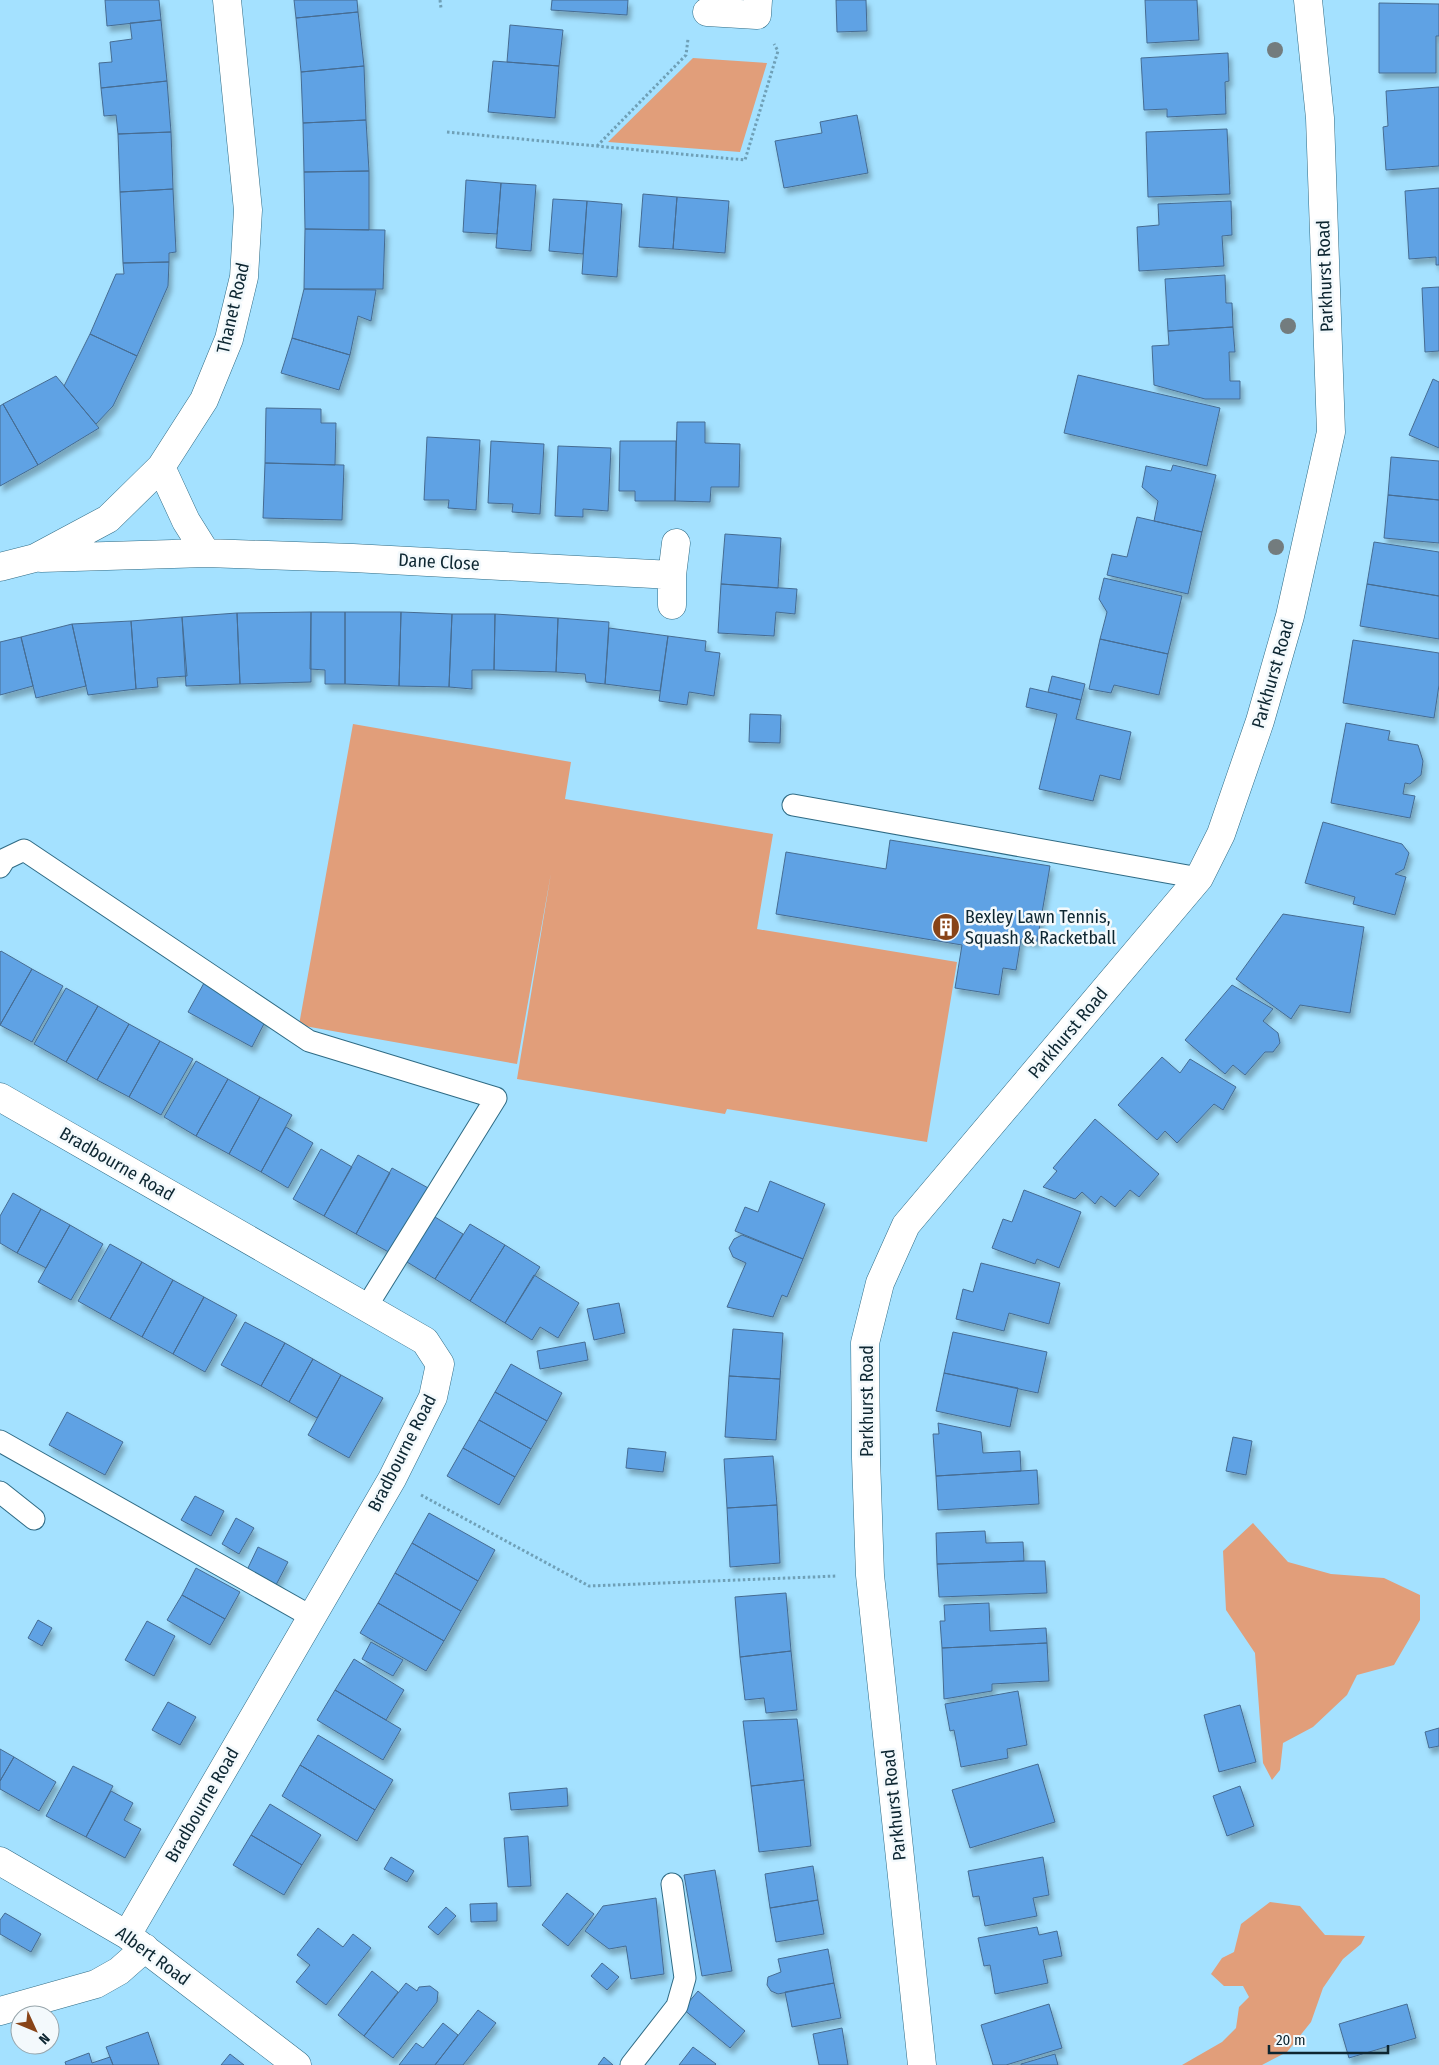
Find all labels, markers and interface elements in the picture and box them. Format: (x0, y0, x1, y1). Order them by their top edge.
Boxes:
street label: Parkhurst Road (1312, 220, 1338, 332)
street label: Thanet Road (212, 260, 254, 356)
street label: Dane Close (398, 549, 480, 575)
street label: Parkhurst Road (1247, 617, 1299, 731)
place label: Bexley Lawn Tennis, Squash & Racketball (965, 906, 1116, 949)
building icon: Bexley Lawn Tennis, Squash & Racketball (931, 912, 961, 942)
street label: Parkhurst Road (1024, 983, 1112, 1083)
street label: Bradbourne Road (56, 1122, 178, 1206)
street label: Parkhurst Road (856, 1345, 878, 1457)
street label: Bradbourne Road (363, 1391, 441, 1515)
street label: Bradbourne Road (160, 1744, 244, 1866)
street label: Parkhurst Road (877, 1748, 911, 1862)
street label: Albert Road (112, 1922, 194, 1990)
north arrow (10, 2005, 60, 2055)
scale bar (1269, 2022, 1388, 2054)
text: N (35, 2030, 53, 2048)
text: 20 m (1276, 2031, 1306, 2049)

